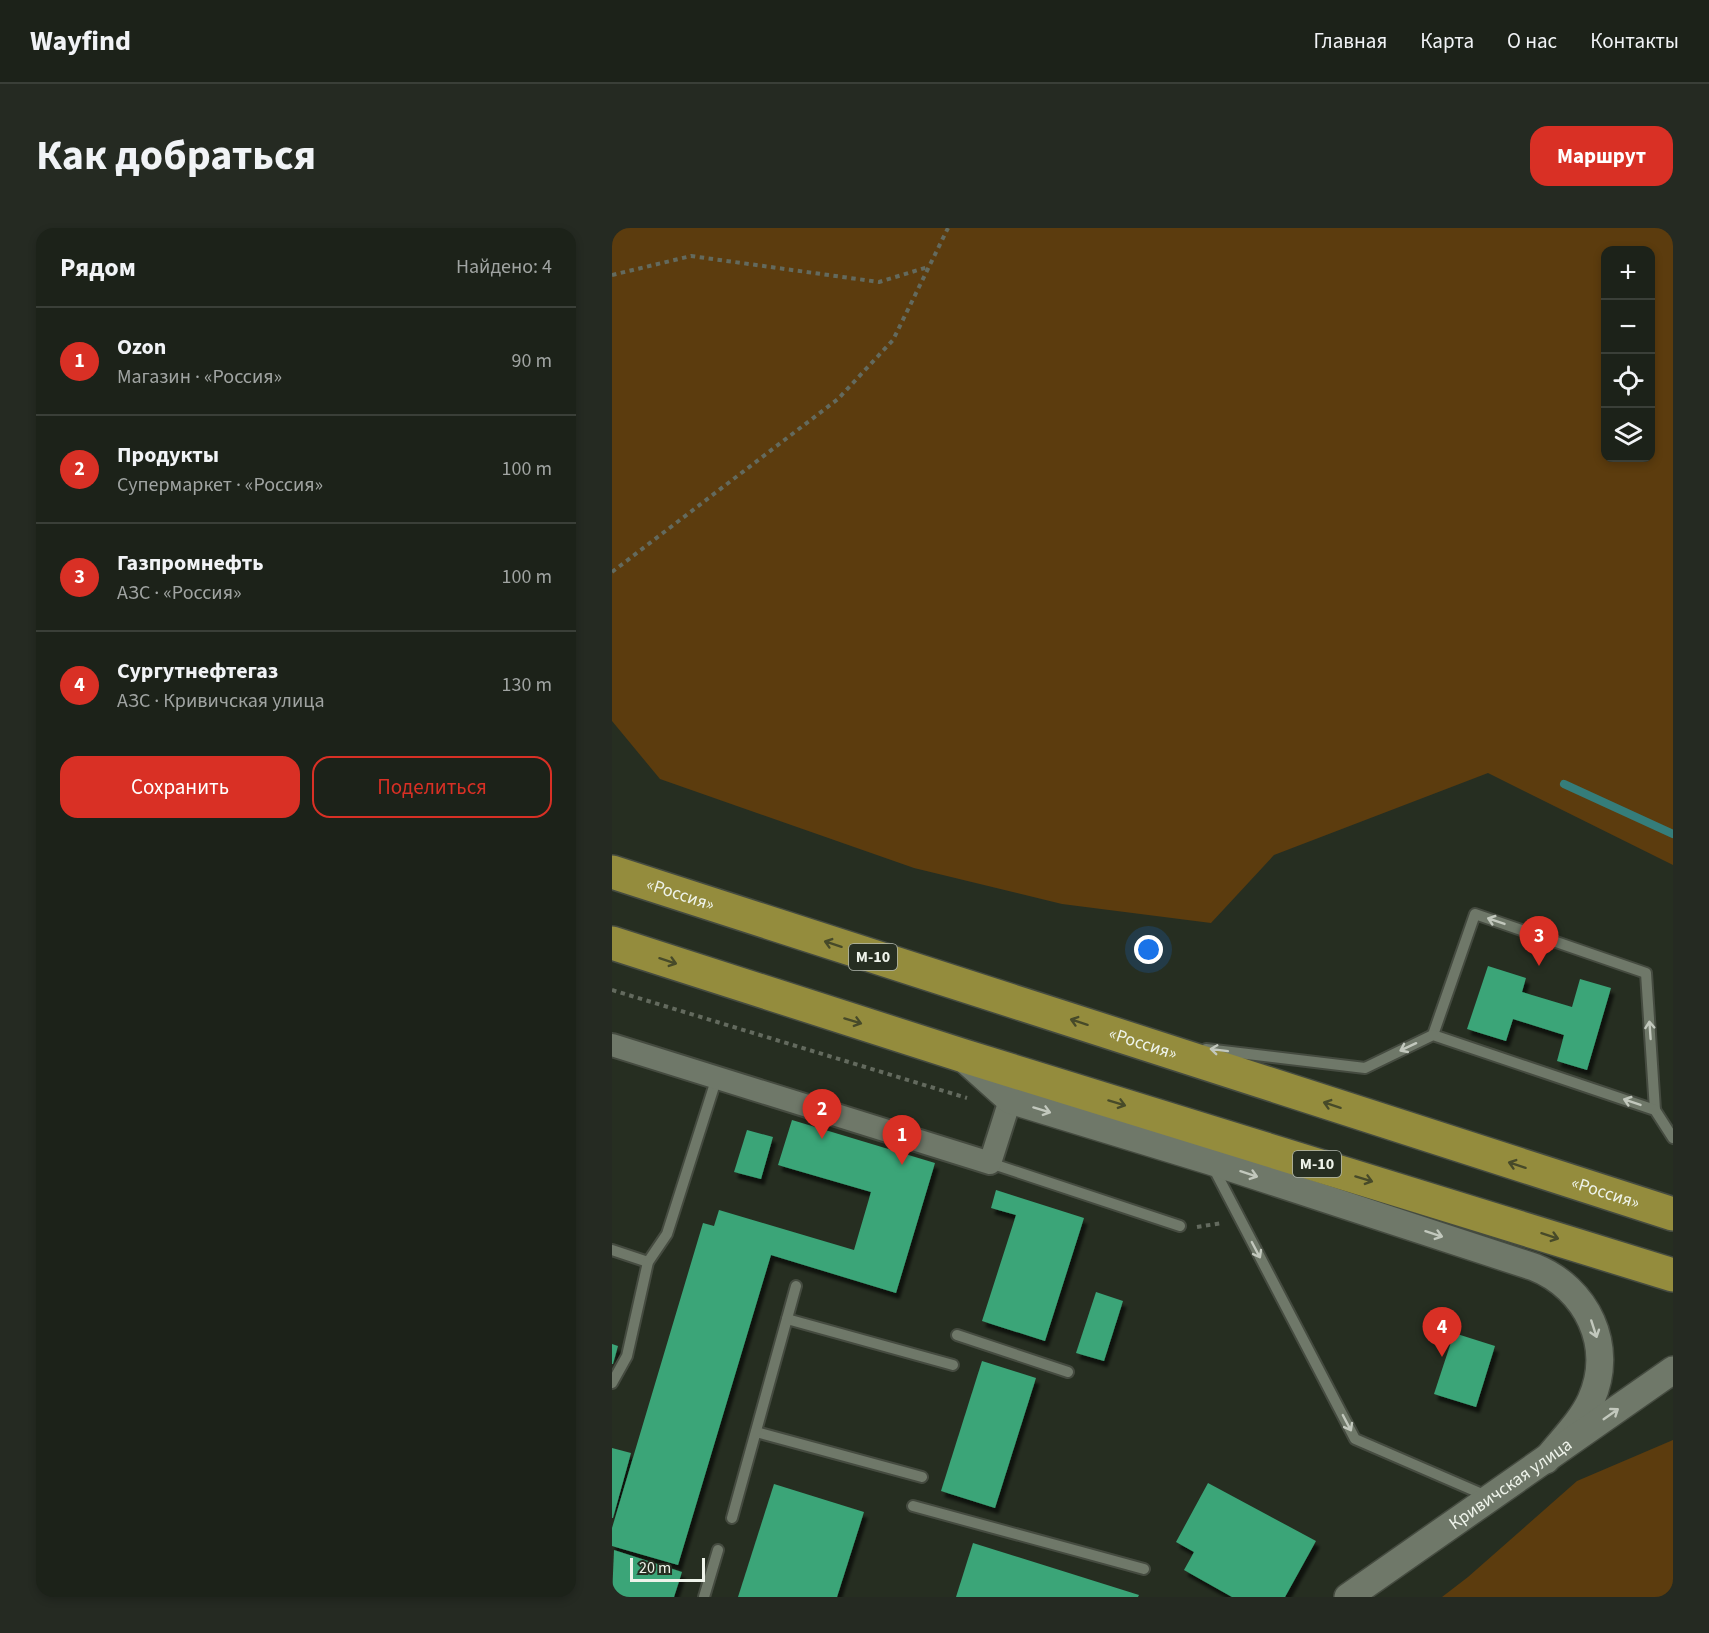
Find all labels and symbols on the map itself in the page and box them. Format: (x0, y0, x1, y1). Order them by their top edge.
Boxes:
street label: «Россия» (643, 871, 718, 917)
one-way arrow (1487, 915, 1506, 926)
pin: 3 (1520, 916, 1558, 966)
your location (1134, 935, 1163, 964)
one-way arrow (824, 938, 843, 949)
road number: М-10 (849, 944, 897, 970)
one-way arrow (658, 957, 676, 968)
one-way arrow (843, 1016, 862, 1027)
one-way arrow (1070, 1016, 1089, 1027)
street label: «Россия» (1106, 1020, 1180, 1066)
one-way arrow (1644, 1021, 1655, 1041)
one-way arrow (1400, 1042, 1418, 1054)
one-way arrow (1209, 1044, 1229, 1055)
pin: 2 (802, 1090, 842, 1139)
one-way arrow (1623, 1095, 1641, 1106)
one-way arrow (1107, 1098, 1126, 1109)
one-way arrow (1323, 1098, 1342, 1109)
one-way arrow (1033, 1105, 1052, 1116)
pin: 1 (882, 1116, 922, 1165)
road number: М-10 (1293, 1151, 1341, 1177)
one-way arrow (1508, 1159, 1527, 1170)
one-way arrow (1239, 1169, 1258, 1180)
street label: «Россия» (1568, 1170, 1643, 1215)
one-way arrow (1354, 1174, 1373, 1185)
one-way arrow (1424, 1230, 1443, 1241)
one-way arrow (1540, 1231, 1559, 1242)
one-way arrow (1251, 1241, 1263, 1259)
pin: 4 (1422, 1308, 1462, 1357)
one-way arrow (1590, 1319, 1601, 1338)
one-way arrow (1603, 1408, 1619, 1421)
one-way arrow (1341, 1414, 1353, 1431)
street label: Кривичская улица (1444, 1432, 1577, 1535)
scale bar (630, 1555, 705, 1582)

